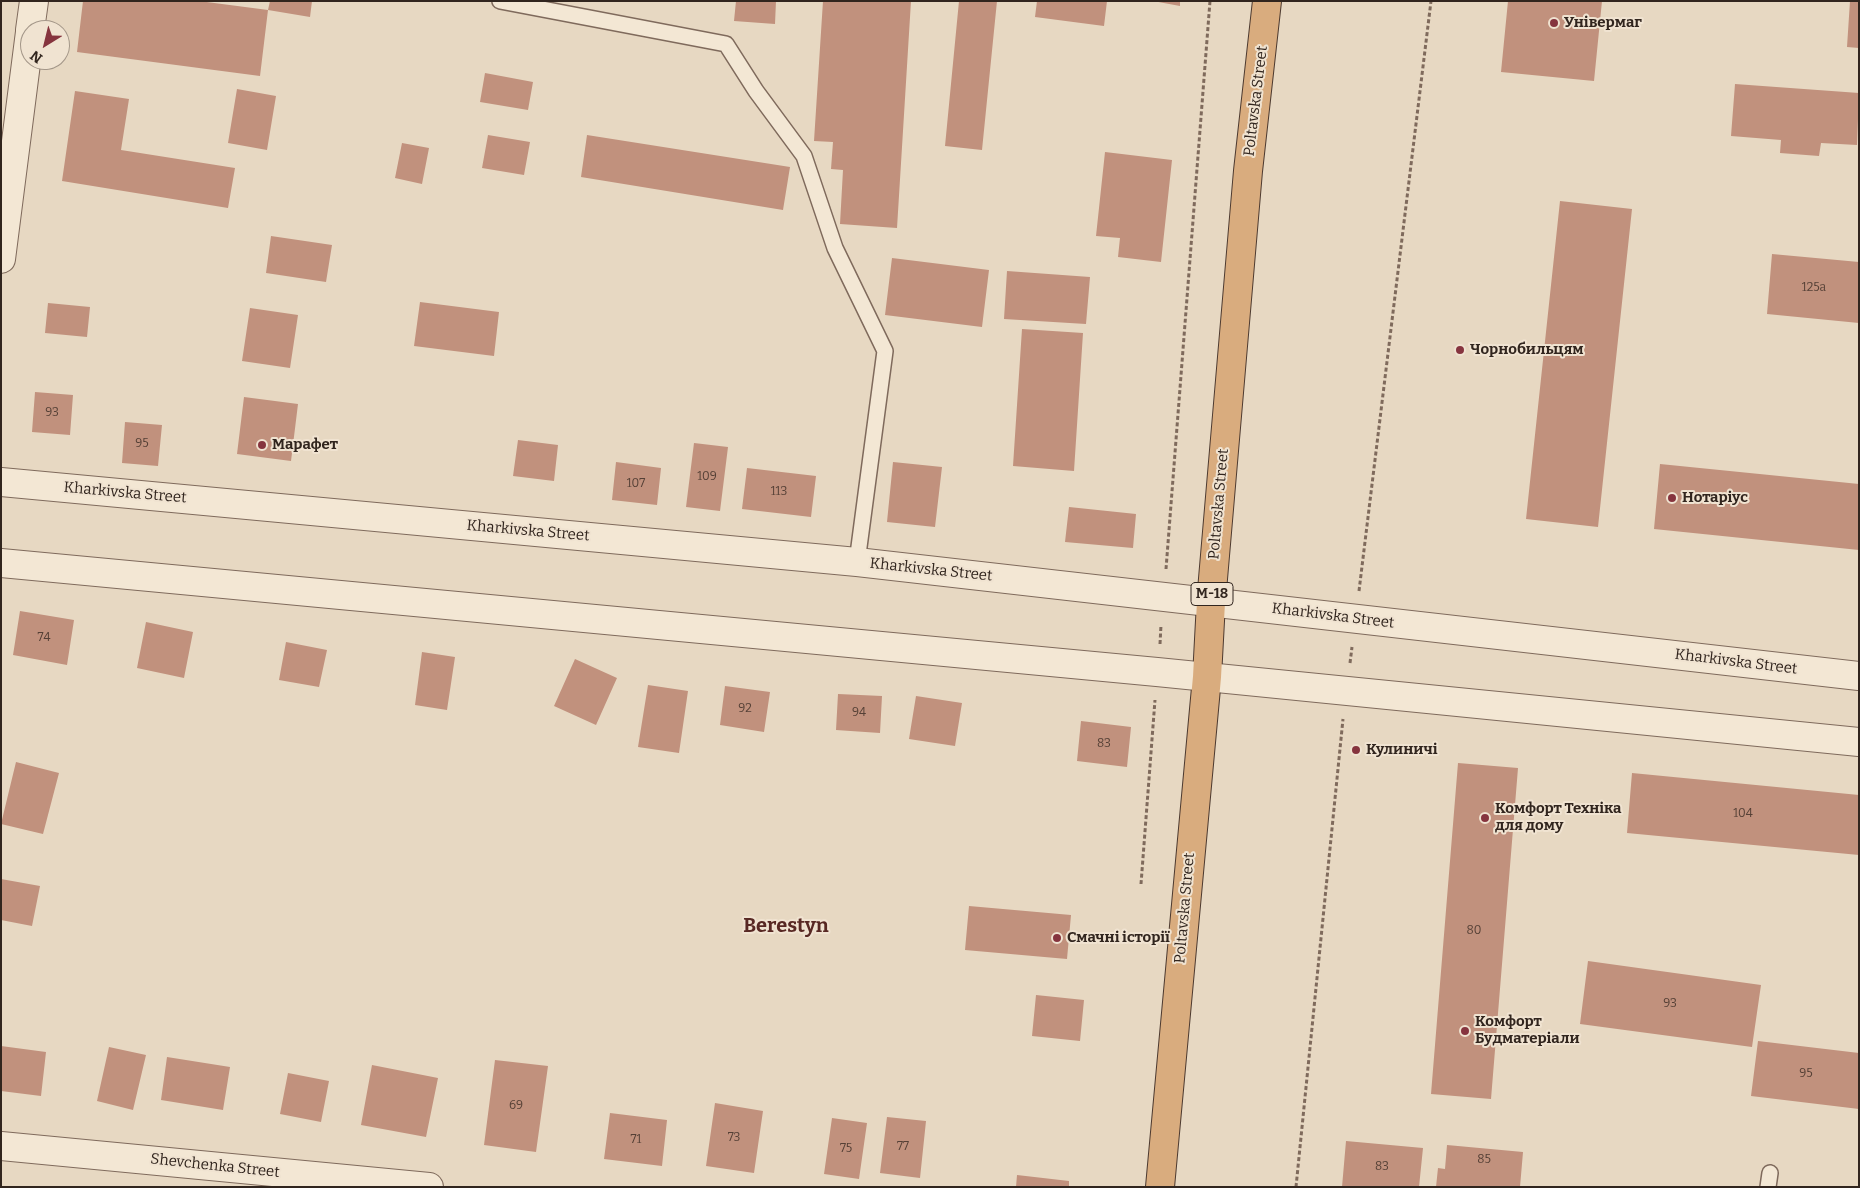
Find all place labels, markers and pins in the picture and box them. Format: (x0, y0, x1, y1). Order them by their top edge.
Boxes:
place label: Універмаг (1564, 14, 1642, 32)
marker: Універмаг (1548, 17, 1560, 29)
place label: Чорнобильцям (1470, 341, 1584, 359)
marker: Чорнобильцям (1454, 344, 1466, 356)
place label: Марафет (272, 436, 338, 454)
marker: Марафет (256, 439, 268, 451)
place label: Нотаріус (1682, 489, 1748, 507)
marker: Нотаріус (1666, 492, 1678, 504)
place label: Кулиничі (1366, 741, 1438, 759)
marker: Кулиничі (1350, 744, 1362, 756)
place label: Комфорт Техніка для дому (1495, 800, 1621, 835)
marker: Комфорт Техніка для дому (1479, 812, 1491, 824)
place label: Смачні історії (1067, 929, 1170, 947)
marker: Смачні історії (1051, 932, 1063, 944)
place label: Комфорт Будматеріали (1475, 1013, 1580, 1048)
marker: Комфорт Будматеріали (1459, 1025, 1471, 1037)

